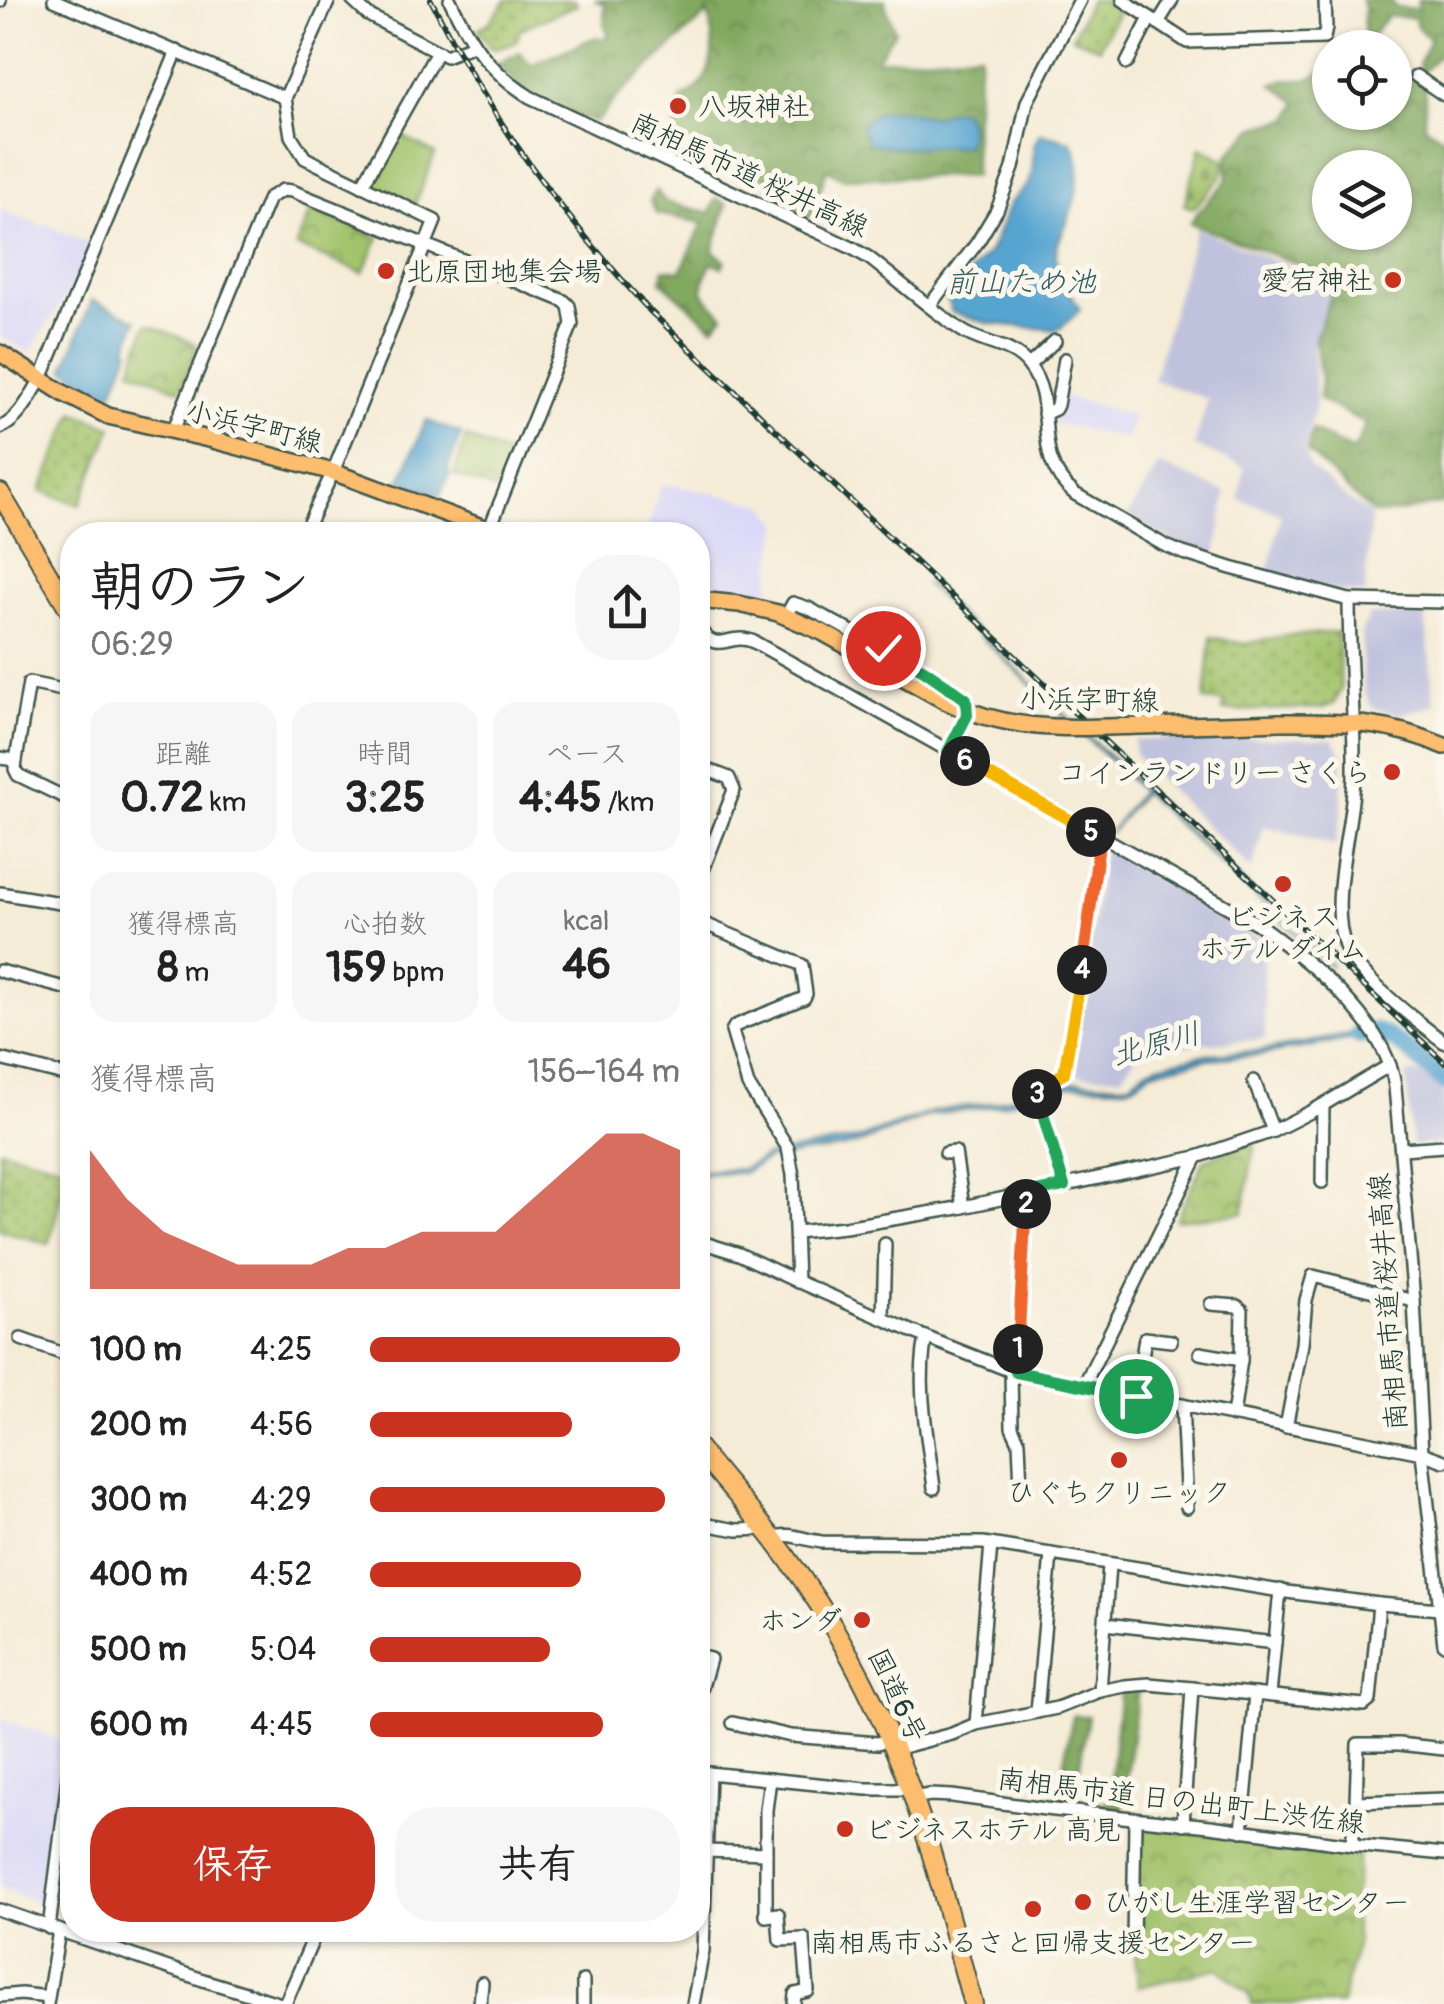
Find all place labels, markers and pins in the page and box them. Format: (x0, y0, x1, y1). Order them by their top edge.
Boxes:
place label: 八坂神社 (698, 90, 810, 125)
marker: 八坂神社 (667, 95, 689, 117)
place label: 北原団地集会場 (406, 255, 602, 290)
marker: 北原団地集会場 (375, 260, 397, 282)
place label: 愛宕神社 (1261, 264, 1373, 299)
marker: 愛宕神社 (1382, 269, 1404, 291)
pin (841, 606, 926, 691)
pin: 6 (940, 736, 990, 786)
place label: コインランドリー さくら (1058, 756, 1372, 791)
marker: コインランドリー さくら (1381, 761, 1403, 783)
pin: 5 (1066, 807, 1116, 857)
marker: ビジネス ホテル ダイム (1272, 873, 1294, 895)
place label: ビジネス ホテル ダイム (1198, 900, 1368, 967)
pin: 4 (1057, 945, 1107, 995)
pin: 3 (1012, 1069, 1062, 1119)
pin: 2 (1001, 1179, 1051, 1229)
pin: 1 (993, 1324, 1043, 1374)
pin (1094, 1354, 1179, 1439)
marker: ひぐちクリニック (1108, 1449, 1130, 1471)
place label: ひぐちクリニック (1007, 1476, 1231, 1511)
place label: ホンダ (759, 1604, 842, 1639)
marker: ホンダ (851, 1609, 873, 1631)
place label: ビジネスホテル 高見 (865, 1813, 1121, 1848)
marker: ビジネスホテル 高見 (834, 1818, 856, 1840)
place label: ひがし生涯学習センター (1103, 1886, 1410, 1921)
marker: ひがし生涯学習センター (1072, 1891, 1094, 1913)
marker: 南相馬市ふるさと回帰支援センター (1022, 1898, 1044, 1920)
place label: 南相馬市ふるさと回帰支援センター (810, 1926, 1256, 1961)

